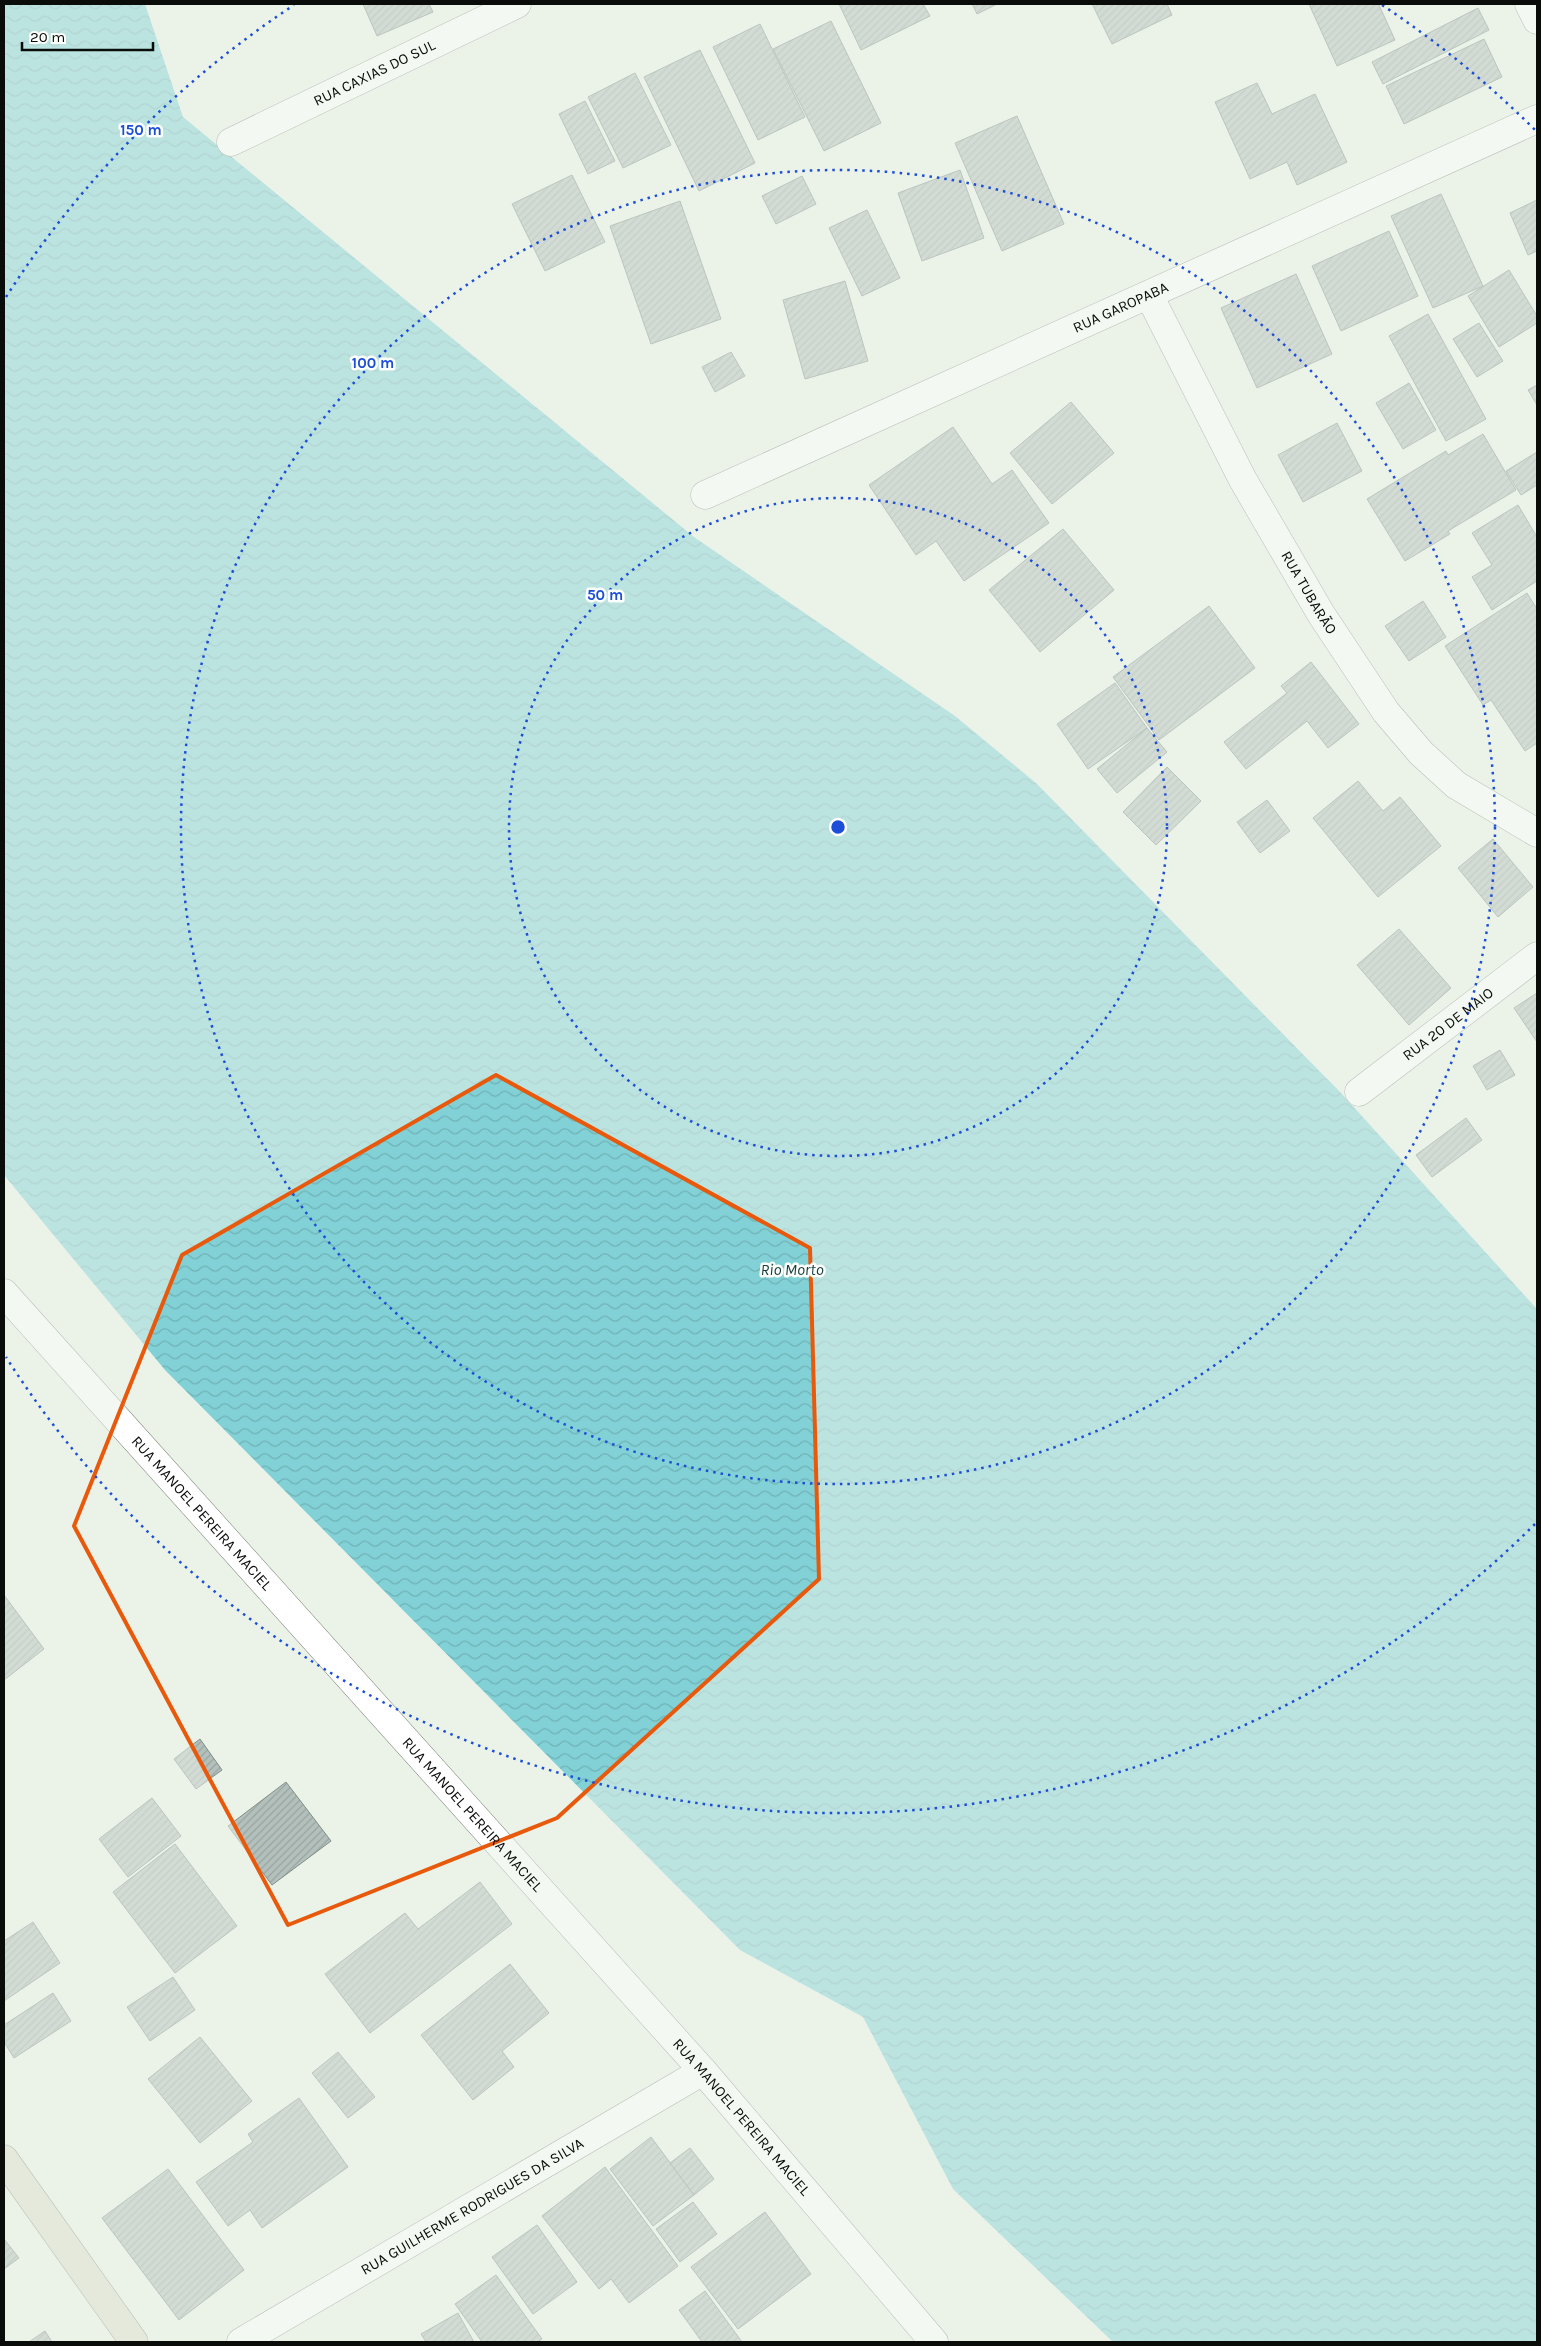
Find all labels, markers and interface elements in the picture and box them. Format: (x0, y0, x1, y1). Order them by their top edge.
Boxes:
scale bar (22, 20, 154, 52)
text: 20 m (30, 28, 65, 46)
street label: RUA CAXIAS DO SUL (310, 36, 438, 110)
text: 150 m (120, 121, 162, 139)
street label: RUA GAROPABA (1070, 278, 1171, 337)
text: 100 m (352, 354, 394, 372)
street label: RUA TUBARÃO (1277, 548, 1341, 638)
text: 50 m (587, 586, 623, 604)
centre of rings (829, 818, 847, 836)
street label: RUA 20 DE MAIO (1399, 984, 1497, 1064)
water label: Rio Morto (760, 1260, 824, 1279)
street label: RUA MANOEL PEREIRA MACIEL (128, 1432, 276, 1594)
street label: RUA MANOEL PEREIRA MACIEL (398, 1733, 547, 1895)
street label: RUA MANOEL PEREIRA MACIEL (669, 2035, 814, 2199)
street label: RUA GUILHERME RODRIGUES DA SILVA (358, 2134, 587, 2279)

